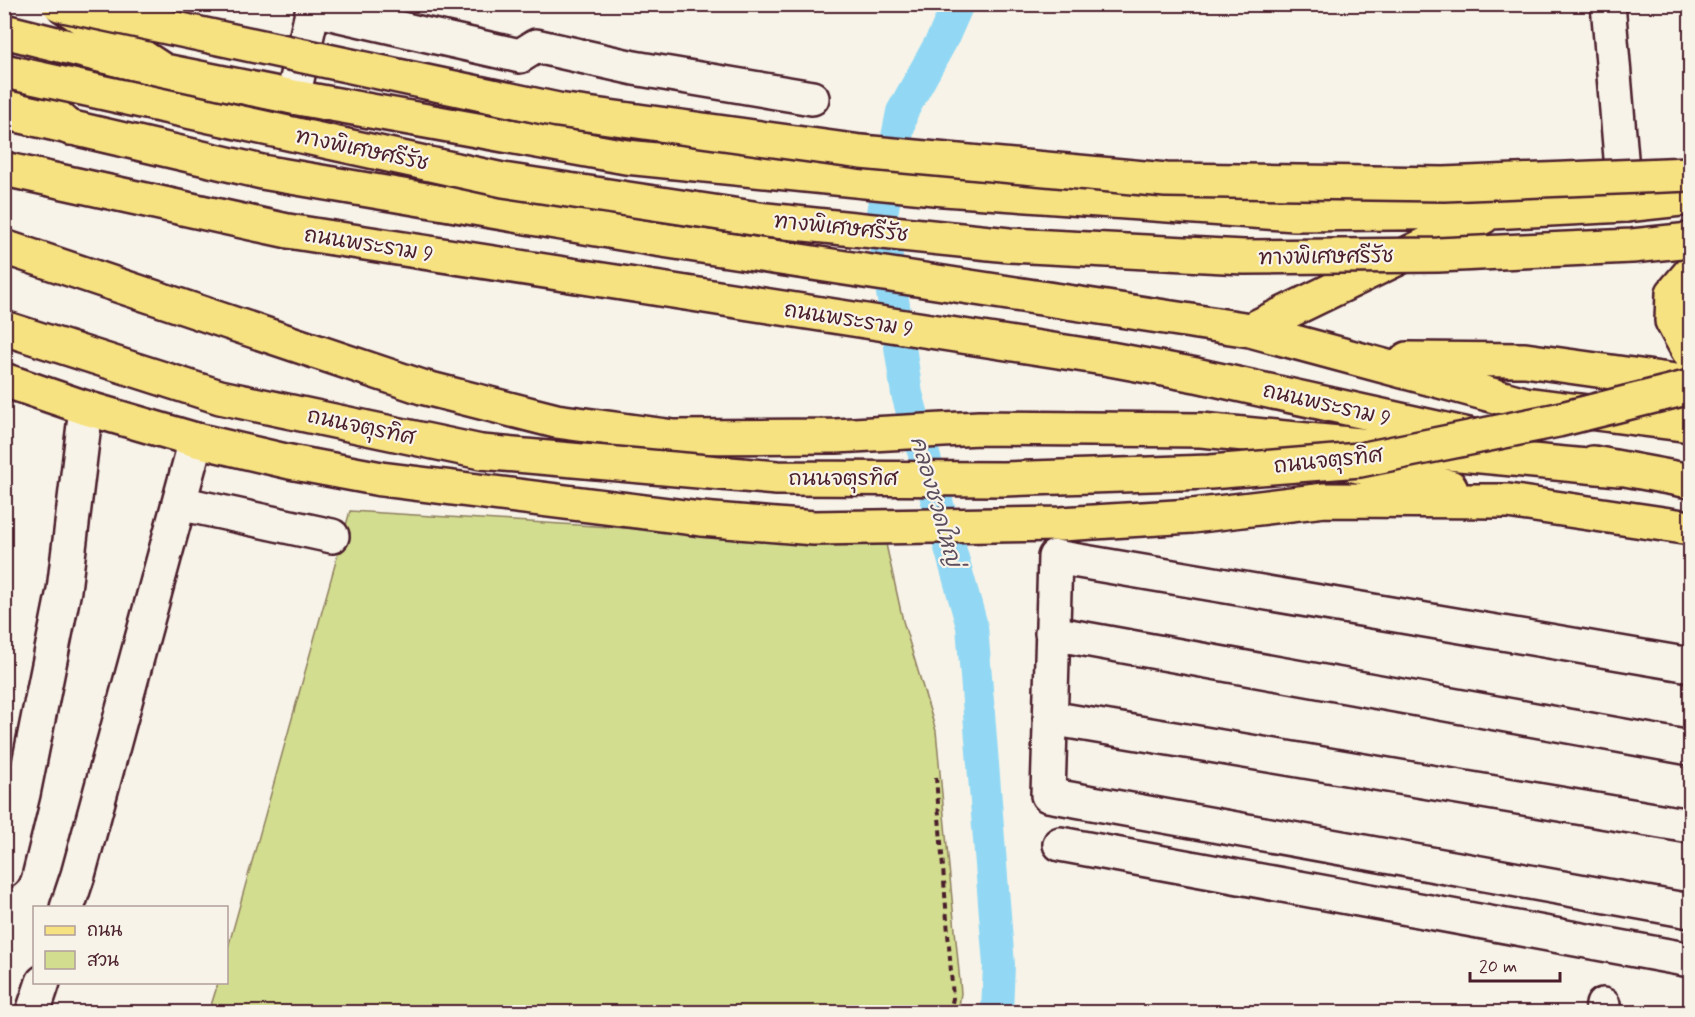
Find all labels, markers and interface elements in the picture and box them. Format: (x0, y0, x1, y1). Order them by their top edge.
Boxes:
street label: ทางพิเศษศรีรัช (293, 122, 431, 178)
street label: ทางพิเศษศรีรัช (772, 207, 910, 249)
street label: ถนนพระราม 9 (302, 221, 436, 269)
street label: ทางพิเศษศรีรัช (1258, 242, 1394, 272)
street label: ถนนพระราม 9 (782, 296, 916, 344)
street label: ถนนพระราม 9 (1260, 377, 1394, 433)
street label: ถนนจตุรทิศ (304, 402, 419, 453)
water label: คลองชวดใหญ่ (903, 433, 970, 574)
street label: ถนนจตุรทิศ (1272, 441, 1386, 482)
street label: ถนนจตุรทิศ (789, 465, 899, 494)
legend (33, 906, 228, 984)
text: ถนน (87, 919, 122, 943)
scale bar (1470, 945, 1560, 983)
text: สวน (87, 949, 119, 973)
text: 20 m (1479, 955, 1517, 979)

